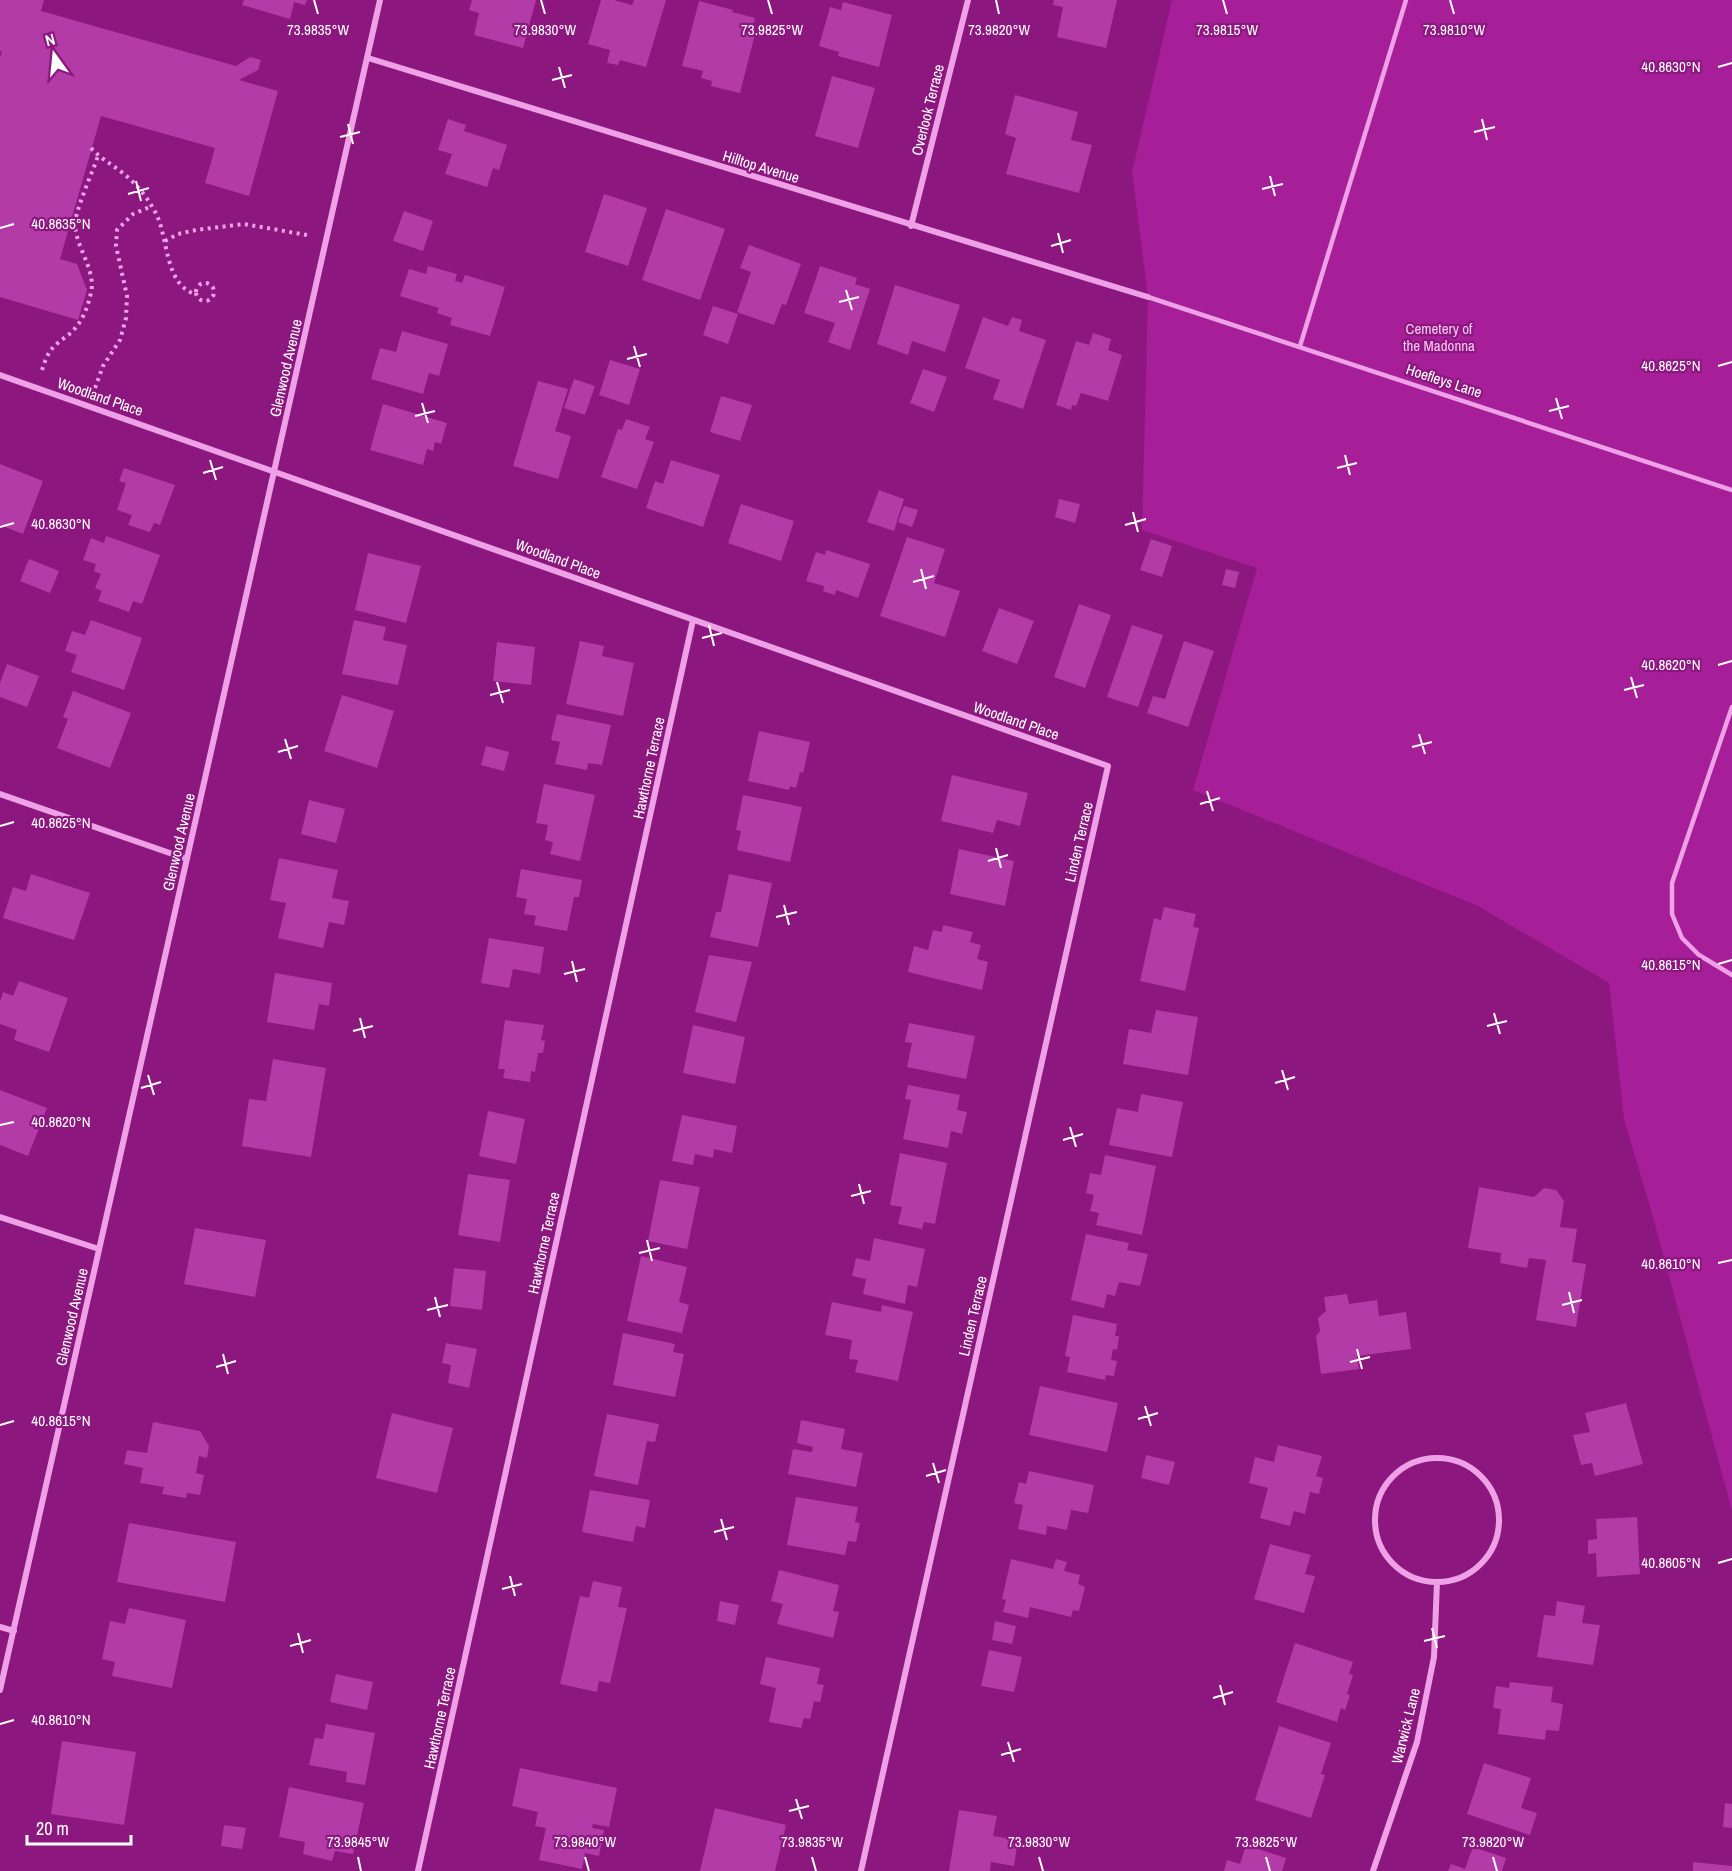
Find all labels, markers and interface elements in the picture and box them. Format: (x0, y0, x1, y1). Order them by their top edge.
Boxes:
text: 73.9835°W (287, 19, 349, 40)
text: 73.9830°W (514, 19, 576, 40)
text: 73.9825°W (741, 19, 803, 40)
text: 73.9820°W (968, 19, 1030, 40)
text: 73.9815°W (1196, 19, 1258, 40)
text: 73.9810°W (1423, 19, 1485, 40)
north arrow (24, 24, 84, 84)
text: N (43, 28, 58, 51)
text: 40.8630°N (1641, 56, 1701, 77)
street label: Overlook Terrace (906, 62, 949, 158)
street label: Hilltop Avenue (720, 145, 802, 188)
text: 40.8635°N (31, 213, 91, 234)
street label: Glenwood Avenue (264, 317, 307, 419)
park label: Cemetery of the Madonna (1403, 318, 1475, 356)
text: 40.8625°N (1641, 355, 1701, 376)
street label: Hoefleys Lane (1404, 358, 1485, 403)
street label: Woodland Place (54, 372, 146, 421)
text: 40.8630°N (31, 513, 91, 534)
street label: Woodland Place (513, 533, 604, 584)
text: 40.8620°N (1641, 654, 1701, 675)
street label: Woodland Place (970, 696, 1062, 745)
street label: Hawthorne Terrace (627, 715, 670, 821)
street label: Glenwood Avenue (157, 791, 200, 893)
street label: Linden Terrace (1059, 799, 1098, 884)
text: 40.8625°N (31, 812, 91, 833)
text: 40.8615°N (1641, 954, 1701, 975)
text: 40.8620°N (31, 1111, 91, 1132)
street label: Hawthorne Terrace (522, 1190, 565, 1296)
text: 40.8610°N (1641, 1253, 1701, 1274)
street label: Glenwood Avenue (50, 1266, 93, 1368)
street label: Linden Terrace (953, 1273, 992, 1358)
text: 40.8615°N (31, 1410, 91, 1431)
text: 40.8605°N (1641, 1552, 1701, 1573)
street label: Hawthorne Terrace (418, 1665, 461, 1771)
street label: Warwick Lane (1386, 1686, 1425, 1766)
text: 40.8610°N (31, 1709, 91, 1730)
scale bar (27, 1808, 130, 1846)
text: 20 m (36, 1816, 69, 1841)
text: 73.9845°W (327, 1831, 389, 1852)
text: 73.9840°W (554, 1831, 616, 1852)
text: 73.9835°W (781, 1831, 843, 1852)
text: 73.9830°W (1008, 1831, 1070, 1852)
text: 73.9825°W (1235, 1831, 1297, 1852)
text: 73.9820°W (1462, 1831, 1524, 1852)

